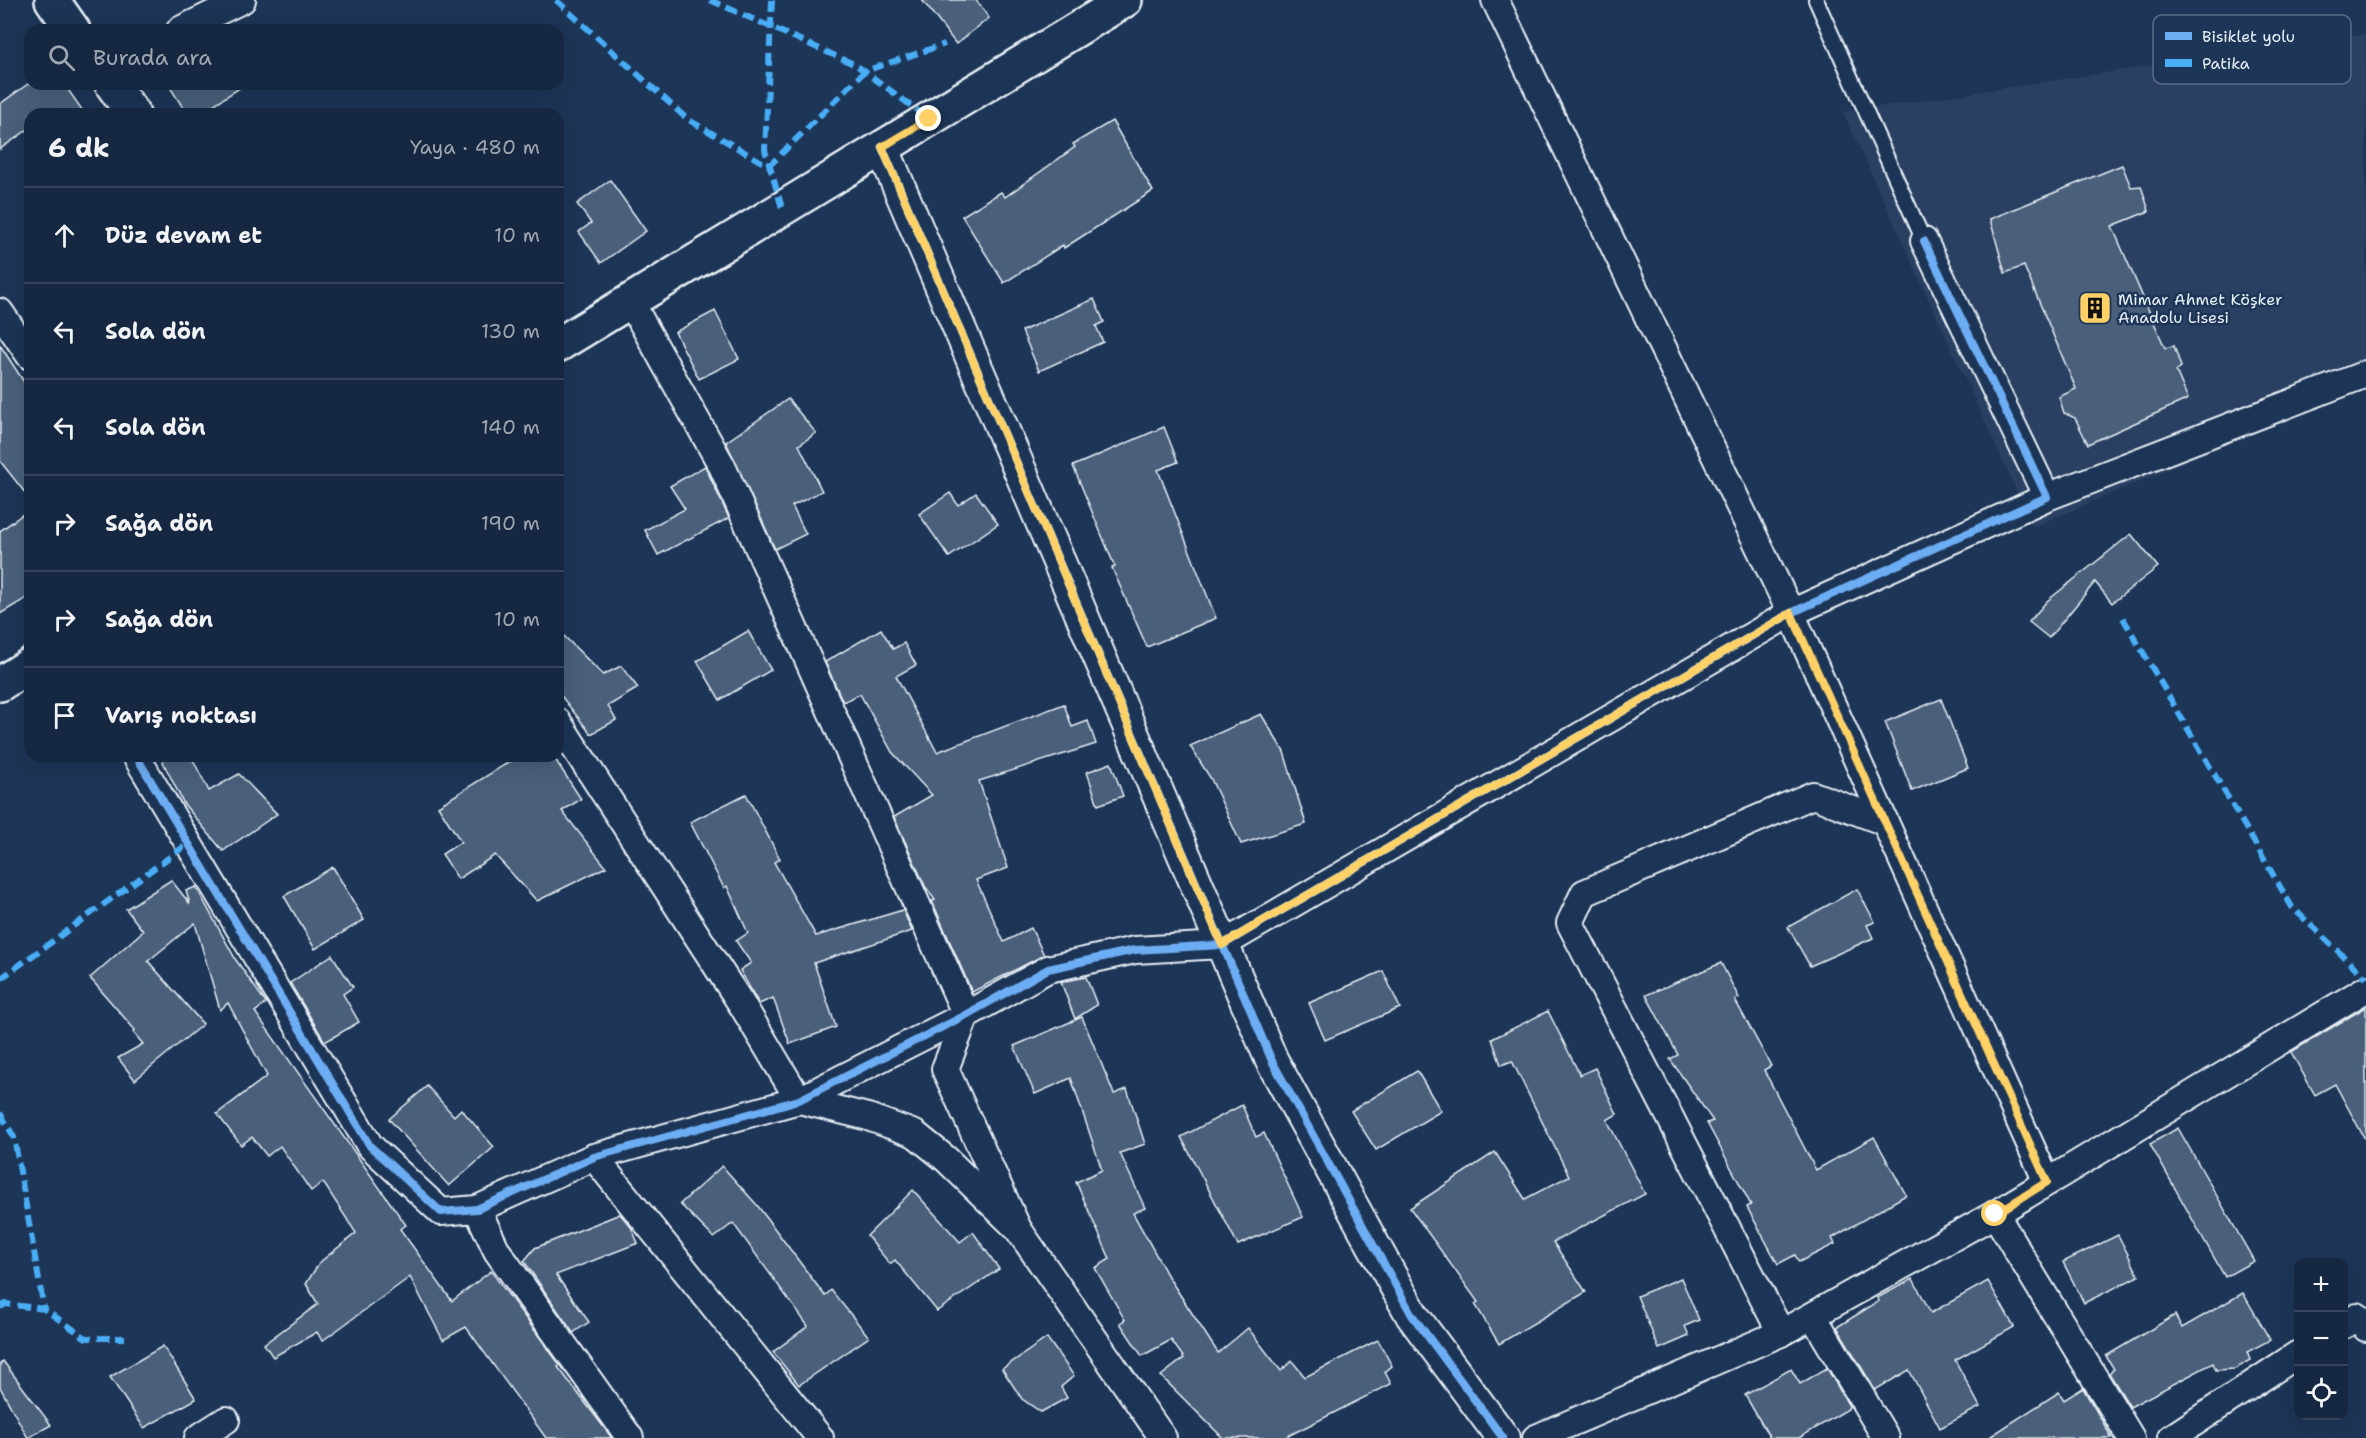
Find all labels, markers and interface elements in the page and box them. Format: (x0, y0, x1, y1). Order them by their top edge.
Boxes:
legend (2153, 15, 2351, 84)
search box (24, 24, 564, 90)
text: Bisiklet yolu (2202, 26, 2295, 47)
icon: search (45, 41, 78, 74)
text: Burada ara (93, 43, 212, 72)
text: Patika (2202, 53, 2250, 74)
route end (915, 105, 941, 131)
text: 6 dk (48, 130, 110, 165)
text: Yaya · 480 m (410, 134, 540, 160)
icon: ahead (48, 219, 81, 252)
text: Düz devam et (105, 221, 262, 250)
text: 10 m (494, 222, 540, 248)
place label: Mimar Ahmet Köşker Anadolu Lisesi (2118, 289, 2283, 328)
building icon: Mimar Ahmet Köşker Anadolu Lisesi (2077, 290, 2113, 326)
icon: left (48, 315, 81, 348)
text: Sola dön (105, 317, 206, 346)
text: 130 m (481, 318, 540, 344)
icon: left (48, 411, 81, 444)
text: Sola dön (105, 413, 206, 442)
text: 140 m (481, 414, 540, 440)
icon: right (48, 507, 81, 540)
text: Sağa dön (105, 509, 213, 538)
text: 190 m (481, 510, 540, 536)
icon: right (48, 603, 81, 636)
text: Sağa dön (105, 605, 213, 634)
text: 10 m (494, 606, 540, 632)
icon: arrive (48, 699, 81, 732)
text: Varış noktası (105, 701, 257, 730)
route start (1981, 1200, 2007, 1226)
map controls (2294, 1258, 2348, 1420)
button: + (2294, 1258, 2348, 1312)
button: − (2294, 1312, 2348, 1366)
button: locate (2294, 1366, 2348, 1420)

